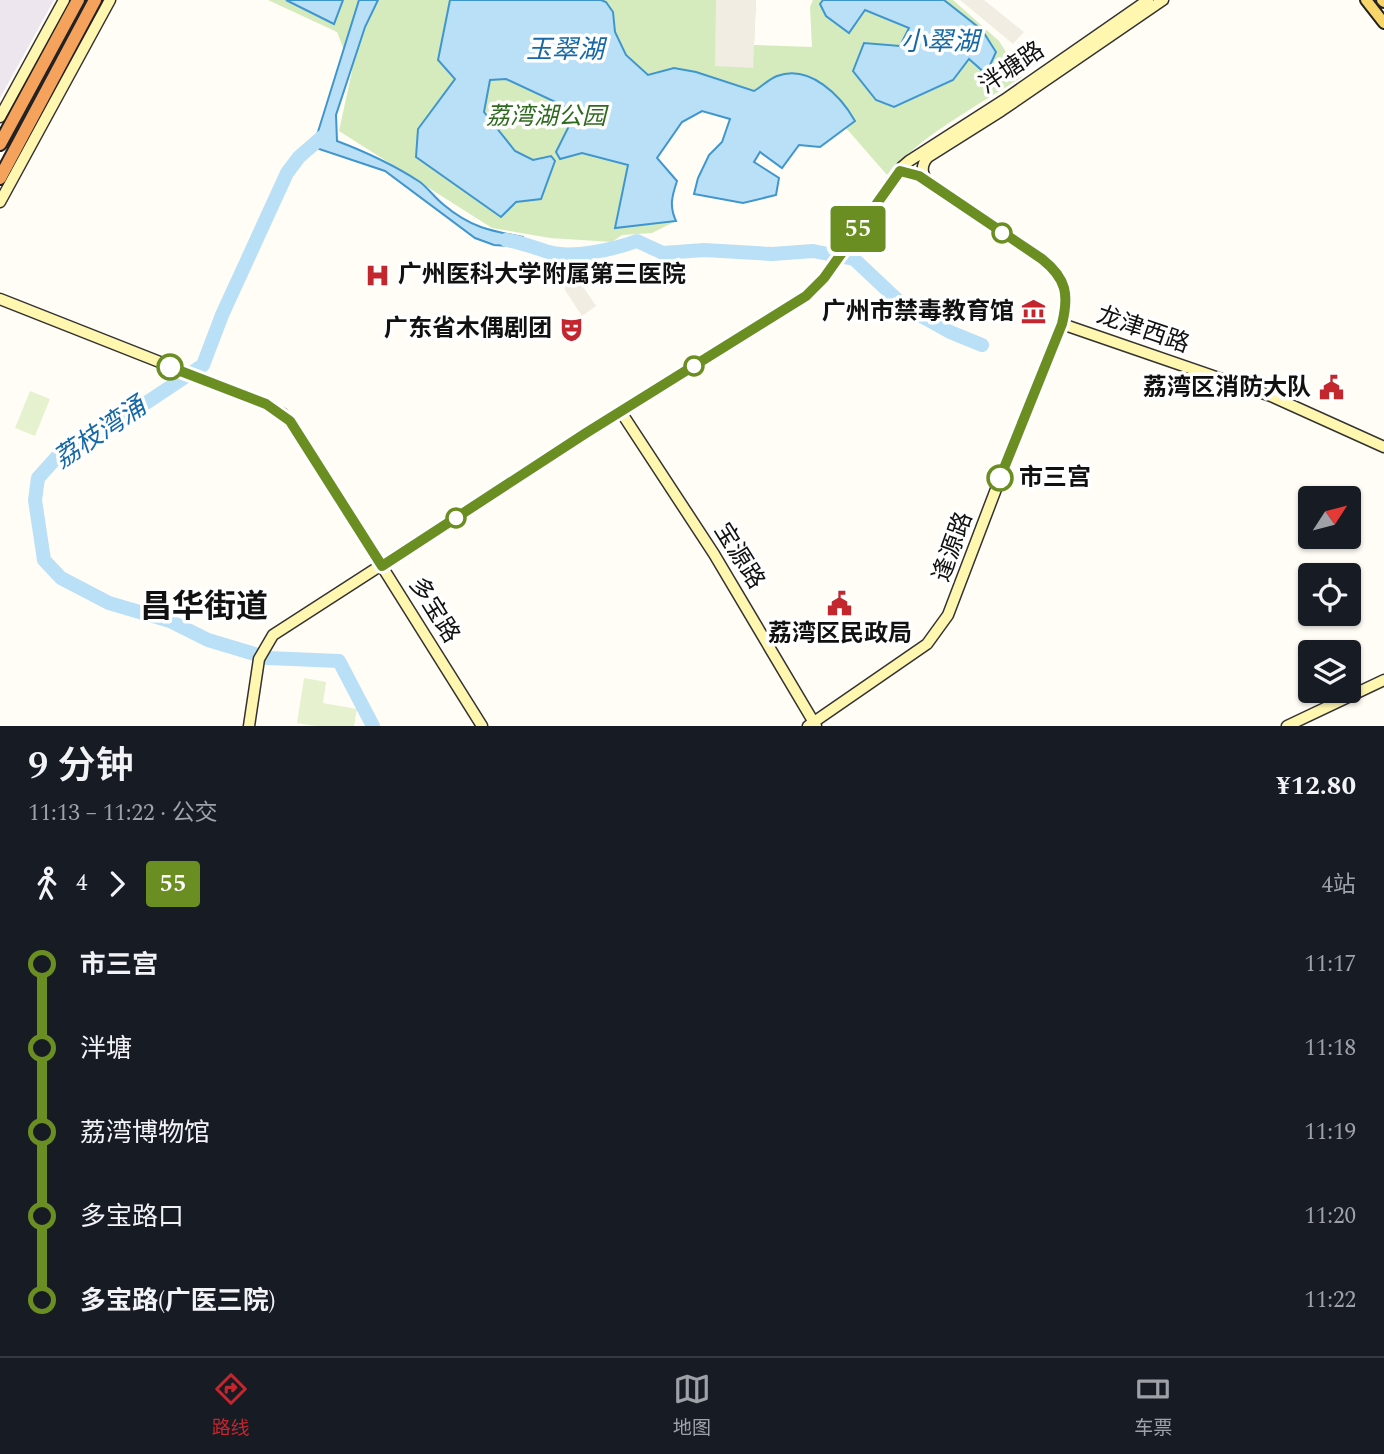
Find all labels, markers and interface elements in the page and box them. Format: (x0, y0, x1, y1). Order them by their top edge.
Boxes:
water label: 小翠湖 (901, 22, 983, 62)
water label: 玉翠湖 (526, 30, 608, 70)
street label: 泮塘路 (972, 33, 1052, 103)
park label: 荔湾湖公园 (486, 99, 609, 135)
line badge: 55 (826, 206, 889, 252)
text: 55 (845, 211, 871, 247)
unlabelled marker (992, 223, 1012, 243)
place label: 广州医科大学附属第三医院 (398, 257, 686, 293)
hospital icon: 广州医科大学附属第三医院 (364, 261, 392, 289)
place label: 广州市禁毒教育馆 (822, 294, 1014, 330)
street label: 龙津西路 (1092, 297, 1194, 363)
museum icon: 广州市禁毒教育馆 (1020, 298, 1048, 326)
place label: 广东省木偶剧团 (384, 311, 552, 347)
theatre icon: 广东省木偶剧团 (558, 315, 586, 343)
unlabelled marker (157, 354, 183, 380)
unlabelled marker (684, 356, 704, 376)
place label: 荔湾区消防大队 (1143, 370, 1311, 406)
public building icon: 荔湾区消防大队 (1317, 374, 1345, 402)
water label: 荔枝湾涌 (46, 386, 157, 479)
place label: 市三宫 (1019, 460, 1091, 496)
marker: 市三宫 (987, 465, 1013, 491)
north arrow (1298, 486, 1362, 550)
map controls (1298, 486, 1361, 703)
street label: 逢源路 (924, 507, 982, 587)
unlabelled marker (446, 508, 466, 528)
street label: 宝源路 (705, 516, 773, 596)
button: locate (1298, 563, 1361, 626)
street label: 多宝路 (400, 570, 468, 650)
district label: 昌华街道 (140, 583, 268, 632)
public building icon: 荔湾区民政局 (826, 589, 854, 617)
place label: 荔湾区民政局 (768, 616, 912, 652)
button: layers (1298, 640, 1361, 703)
text: 9 分钟 (28, 738, 134, 796)
text: ¥12.80 (1276, 766, 1356, 806)
text: 11:13 – 11:22 · 公交 (28, 796, 218, 831)
icon: walk (28, 865, 66, 903)
icon: forward (98, 865, 136, 903)
text: 4 (76, 866, 88, 901)
text: 55 (160, 866, 186, 902)
text: 4站 (1322, 868, 1356, 903)
text: 市三宫 (80, 945, 158, 985)
text: 11:17 (1304, 947, 1356, 982)
text: 泮塘 (80, 1029, 132, 1069)
text: 11:18 (1304, 1031, 1356, 1066)
text: 荔湾博物馆 (80, 1113, 210, 1153)
text: 11:19 (1304, 1115, 1356, 1150)
text: 多宝路口 (80, 1197, 184, 1237)
text: 11:20 (1304, 1199, 1356, 1234)
text: 多宝路(广医三院) (80, 1281, 276, 1321)
text: 11:22 (1304, 1283, 1356, 1318)
tab: 路线 (212, 1370, 250, 1443)
tab: 地图 (673, 1370, 711, 1443)
tab: 车票 (1134, 1370, 1172, 1443)

